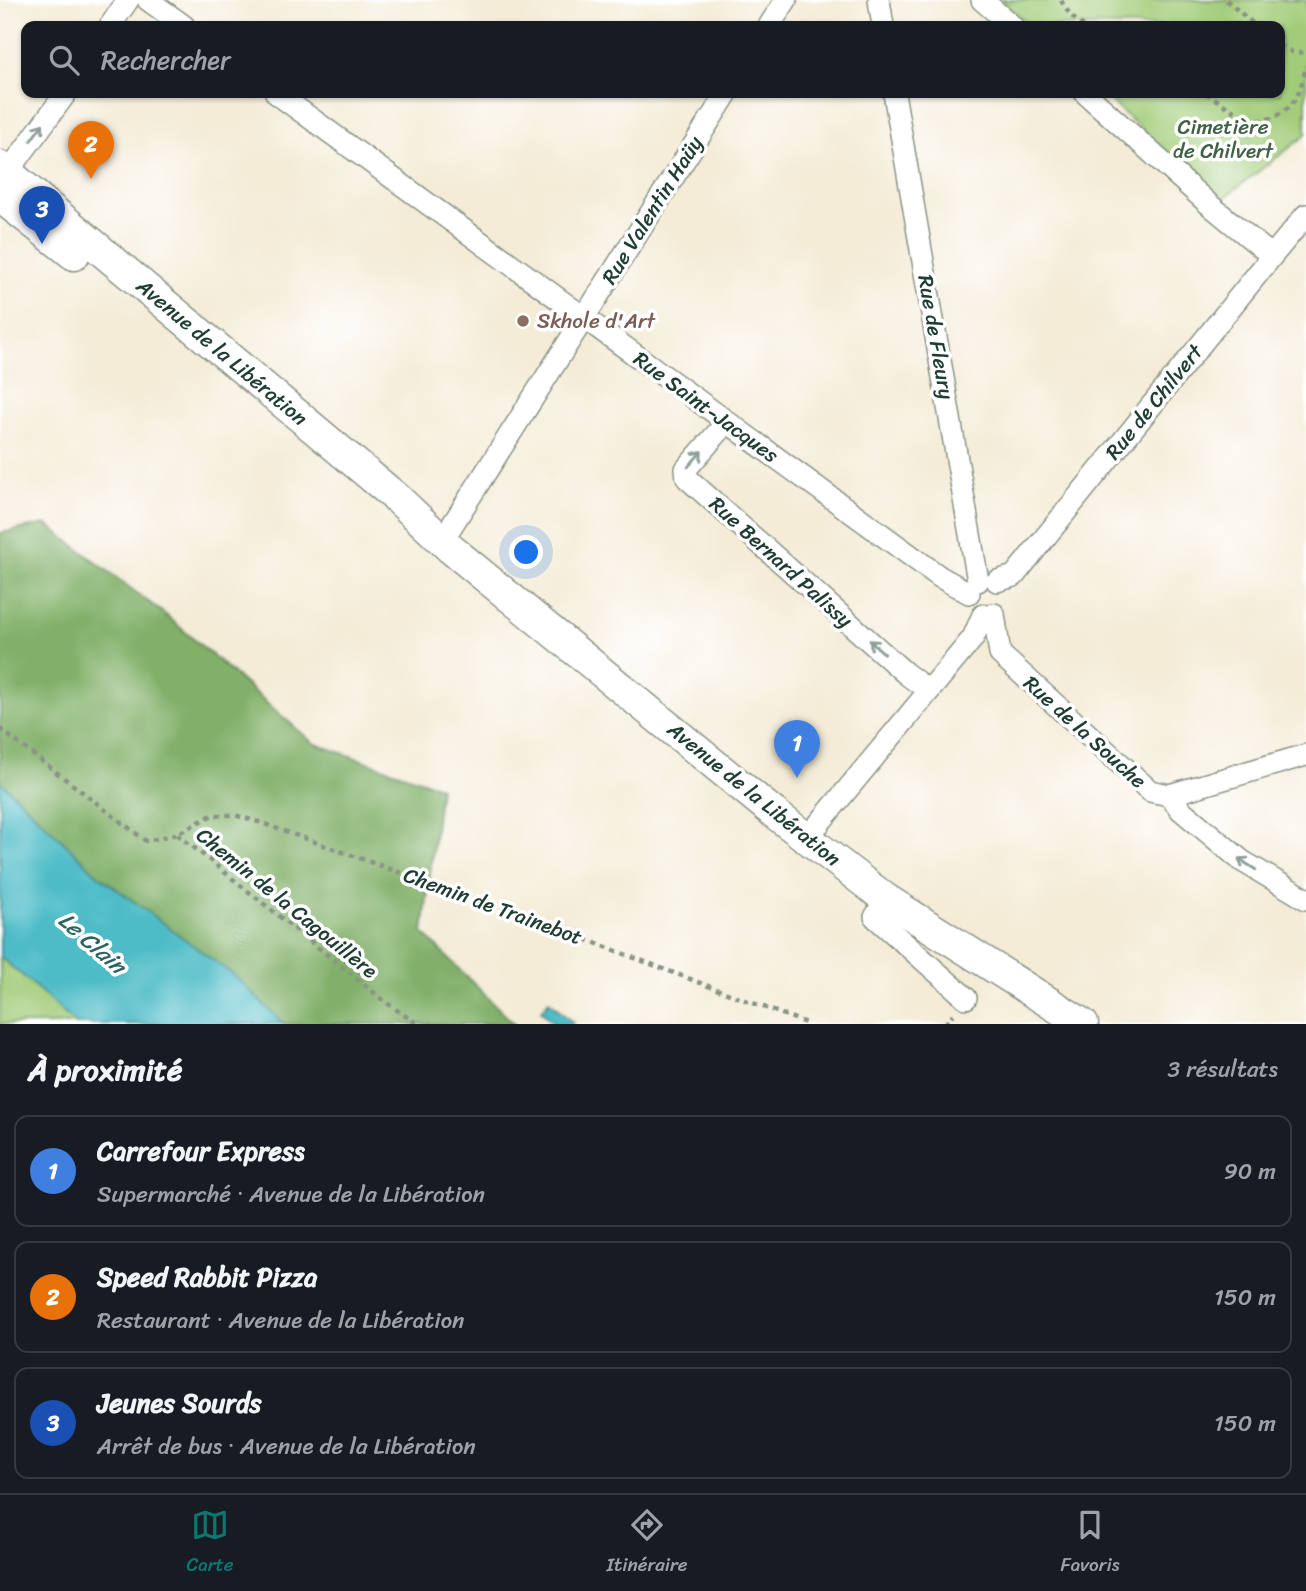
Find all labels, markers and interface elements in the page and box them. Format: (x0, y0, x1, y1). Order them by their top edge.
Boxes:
search box (21, 21, 1285, 98)
text: Rechercher (101, 37, 231, 83)
icon: search (45, 41, 83, 79)
park label: Cimetière de Chilvert (1173, 108, 1275, 170)
pin: 2 (68, 121, 114, 179)
one-way arrow (30, 124, 45, 142)
street label: Rue Valentin Haüy (591, 128, 713, 292)
pin: 3 (19, 186, 65, 244)
street label: Avenue de la Libération (127, 268, 317, 436)
street label: Rue de Fleury (906, 272, 966, 402)
place label: Skhole d'Art (537, 302, 657, 340)
marker: Skhole d'Art (515, 313, 531, 329)
street label: Rue de Chilvert (1095, 334, 1214, 469)
street label: Rue Saint-Jacques (625, 341, 787, 473)
one-way arrow (687, 451, 703, 469)
street label: Rue Bernard Palissy (700, 486, 862, 638)
your location (509, 535, 543, 569)
one-way arrow (868, 640, 886, 656)
street label: Rue de la Souche (1014, 666, 1156, 799)
street label: Avenue de la Libération (658, 711, 850, 876)
pin: 1 (774, 720, 820, 778)
street label: Chemin de la Cagouillère (187, 817, 387, 989)
street label: Chemin de Trainebot (398, 856, 588, 956)
one-way arrow (1238, 857, 1258, 871)
water label: Le Clain (48, 901, 137, 986)
text: À proximité (28, 1043, 182, 1097)
text: 3 résultats (1168, 1049, 1278, 1090)
text: Carrefour Express (97, 1128, 305, 1174)
text: 1 (48, 1151, 58, 1192)
text: 90 m (1224, 1151, 1276, 1192)
text: Supermarché · Avenue de la Libération (97, 1174, 485, 1215)
text: Speed Rabbit Pizza (97, 1254, 317, 1300)
text: 2 (46, 1277, 60, 1318)
text: 150 m (1214, 1277, 1276, 1318)
text: Restaurant · Avenue de la Libération (97, 1300, 464, 1341)
text: Jeunes Sourds (97, 1380, 262, 1426)
text: 3 (47, 1403, 59, 1444)
text: 150 m (1214, 1403, 1276, 1444)
text: Arrêt de bus · Avenue de la Libération (97, 1426, 476, 1467)
tab: Carte (186, 1506, 234, 1581)
tab: Itinéraire (606, 1506, 688, 1581)
tab: Favoris (1060, 1506, 1120, 1581)

